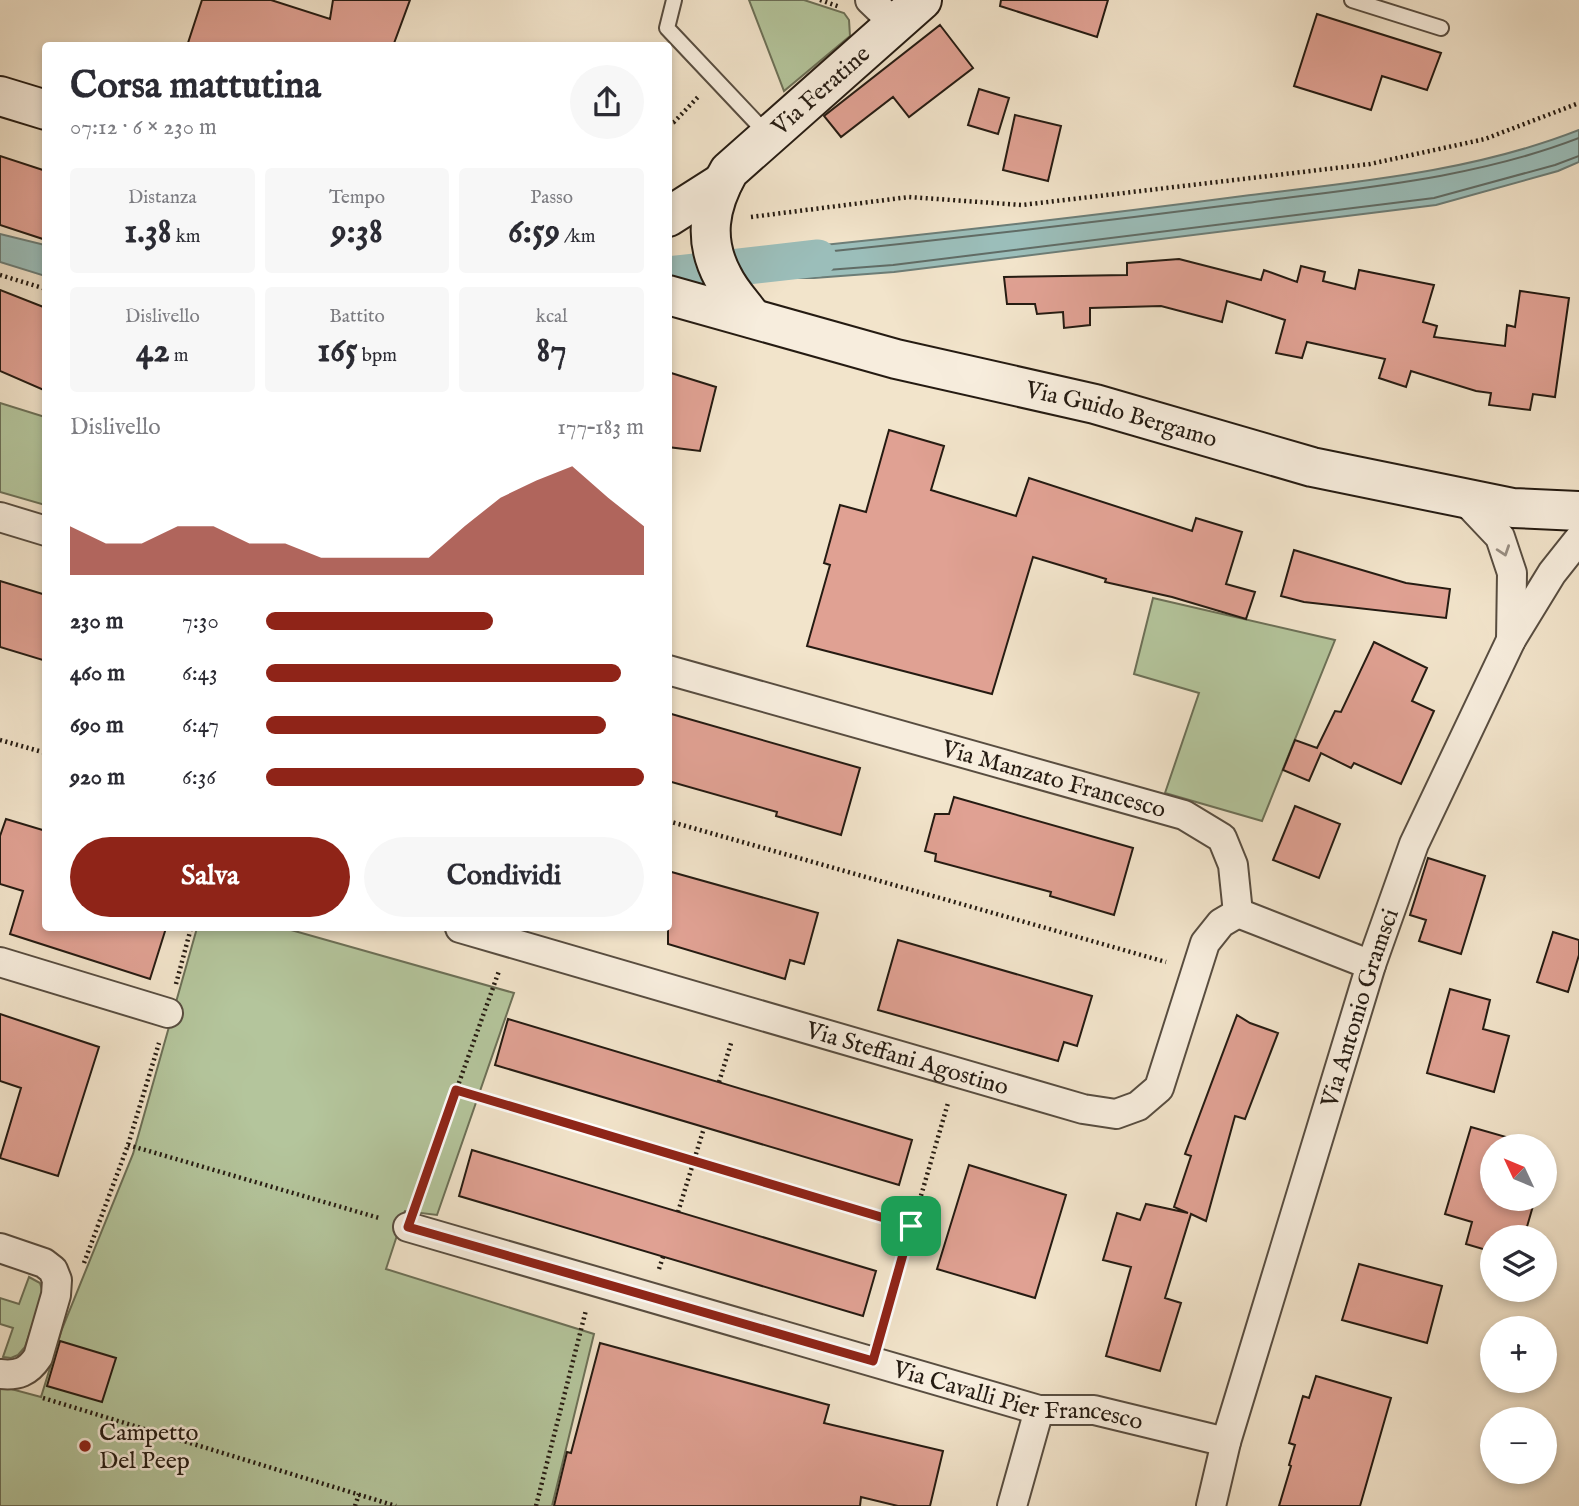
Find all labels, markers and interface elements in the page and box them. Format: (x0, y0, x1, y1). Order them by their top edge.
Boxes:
street label: Via Feratine (765, 39, 877, 144)
text: Corsa mattutina (70, 63, 321, 111)
button: share (570, 65, 644, 139)
text: 07:12 · 6 × 230 m (70, 113, 217, 142)
text: Distanza (128, 186, 197, 210)
text: Tempo (329, 186, 385, 210)
text: Passo (530, 186, 573, 210)
text: 1.38 (124, 210, 172, 255)
text: 9:38 (331, 210, 383, 255)
text: 6:59 (508, 210, 560, 255)
text: km (172, 225, 201, 249)
text: /km (560, 225, 595, 249)
text: Dislivello (125, 305, 200, 329)
text: Battito (329, 305, 385, 329)
text: kcal (536, 305, 568, 329)
text: 42 (136, 329, 170, 374)
text: 165 (317, 329, 358, 374)
text: 87 (537, 329, 567, 374)
text: m (170, 344, 189, 368)
text: bpm (358, 344, 397, 368)
street label: Via Guido Bergamo (1022, 375, 1221, 456)
text: Dislivello (70, 413, 161, 442)
text: 177–183 m (557, 413, 644, 442)
one-way arrow (1496, 544, 1510, 556)
text: 230 m (70, 607, 123, 636)
text: 7:30 (182, 607, 219, 636)
text: 460 m (70, 659, 125, 688)
text: 6:43 (182, 659, 218, 688)
text: 690 m (70, 711, 124, 740)
text: 6:47 (182, 711, 219, 740)
street label: Via Manzato Francesco (937, 733, 1169, 826)
text: 920 m (70, 763, 125, 792)
text: 6:36 (182, 763, 216, 792)
button: Salva (70, 837, 350, 917)
button: Condividi (364, 837, 644, 917)
street label: Via Antonio Gramsci (1314, 905, 1407, 1112)
street label: Via Steffani Agostino (801, 1015, 1012, 1104)
north arrow (1480, 1134, 1558, 1211)
map controls (1480, 1134, 1557, 1484)
pin (881, 1196, 941, 1256)
icon: arrive (892, 1207, 930, 1245)
button: layers (1480, 1225, 1557, 1302)
button: + (1480, 1316, 1557, 1393)
street label: Via Cavalli Pier Francesco (888, 1354, 1146, 1438)
button: − (1480, 1407, 1557, 1484)
place label: Campetto Del Peep (99, 1418, 198, 1477)
marker: Campetto Del Peep (77, 1438, 93, 1454)

